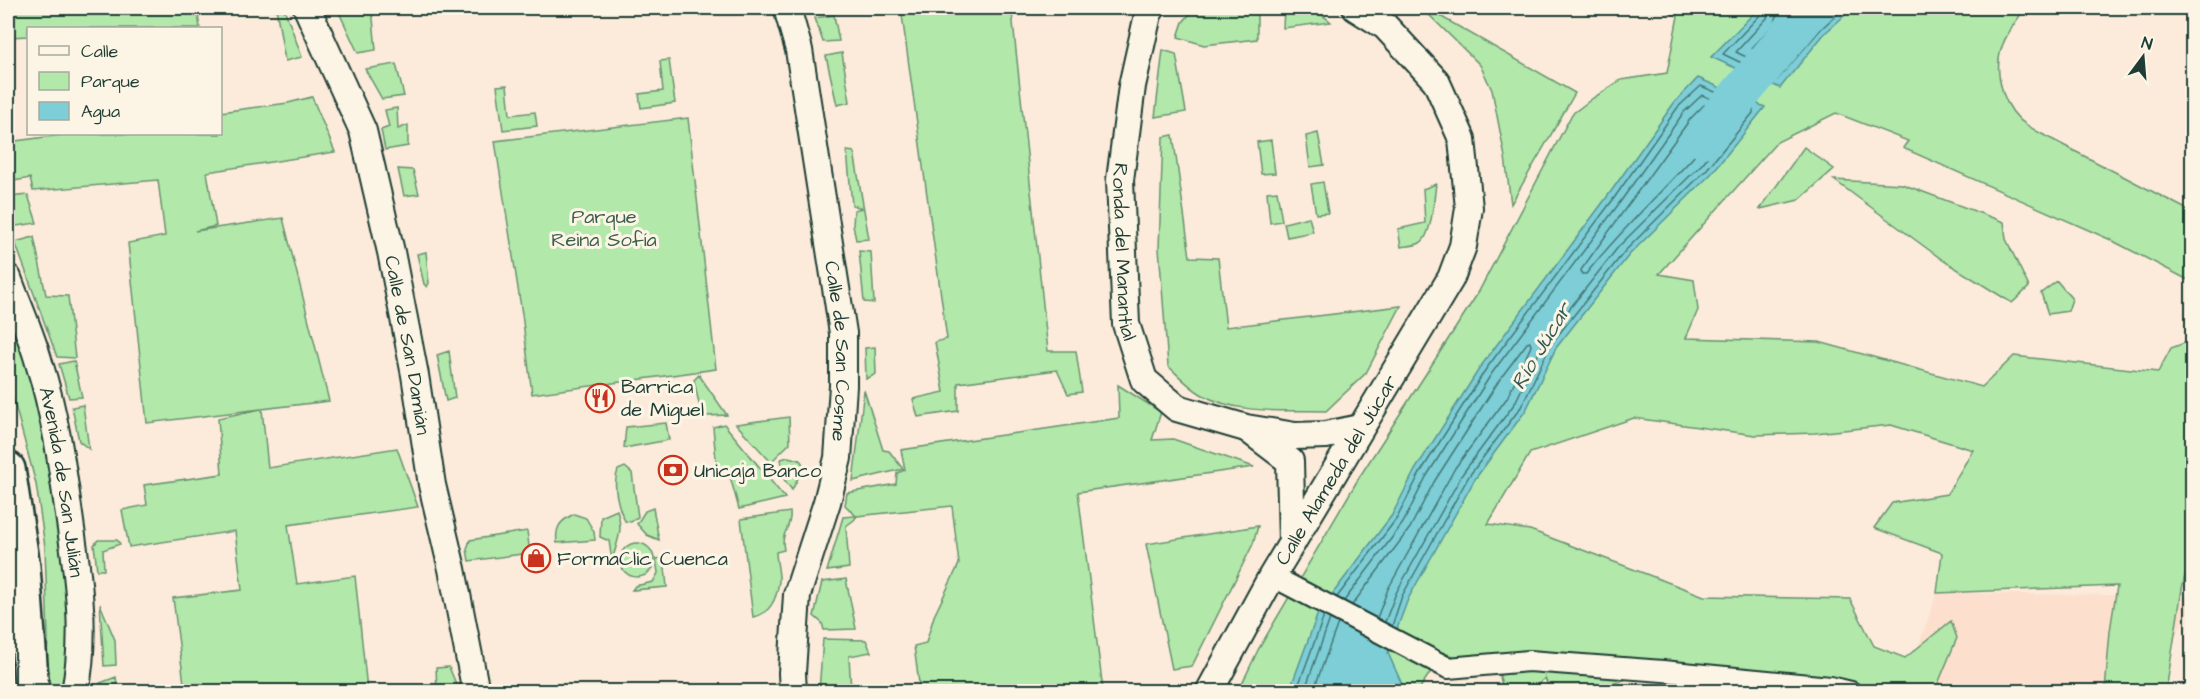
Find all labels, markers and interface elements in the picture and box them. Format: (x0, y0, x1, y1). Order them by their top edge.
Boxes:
legend (27, 27, 222, 135)
north arrow (2113, 27, 2173, 87)
text: N (2139, 32, 2155, 55)
text: Calle (81, 39, 119, 64)
text: Parque (81, 69, 140, 94)
text: Agua (81, 99, 120, 125)
street label: Ronda del Manantial (1105, 161, 1143, 344)
park label: Parque Reina Sofía (551, 203, 657, 254)
street label: Calle de San Damián (377, 253, 437, 437)
street label: Calle de San Cosme (817, 259, 856, 443)
water label: Río Júcar (1504, 296, 1580, 395)
street label: Calle Alameda del Júcar (1269, 370, 1405, 571)
place label: Barrica de Miguel (621, 373, 704, 425)
restaurant icon: Barrica de Miguel (584, 382, 616, 414)
street label: Avenida de San Julián (31, 384, 90, 579)
bank icon: Unicaja Banco (657, 454, 689, 486)
place label: Unicaja Banco (694, 457, 821, 485)
shop icon: FormaClic Cuenca (520, 542, 552, 574)
place label: FormaClic Cuenca (557, 545, 728, 573)

